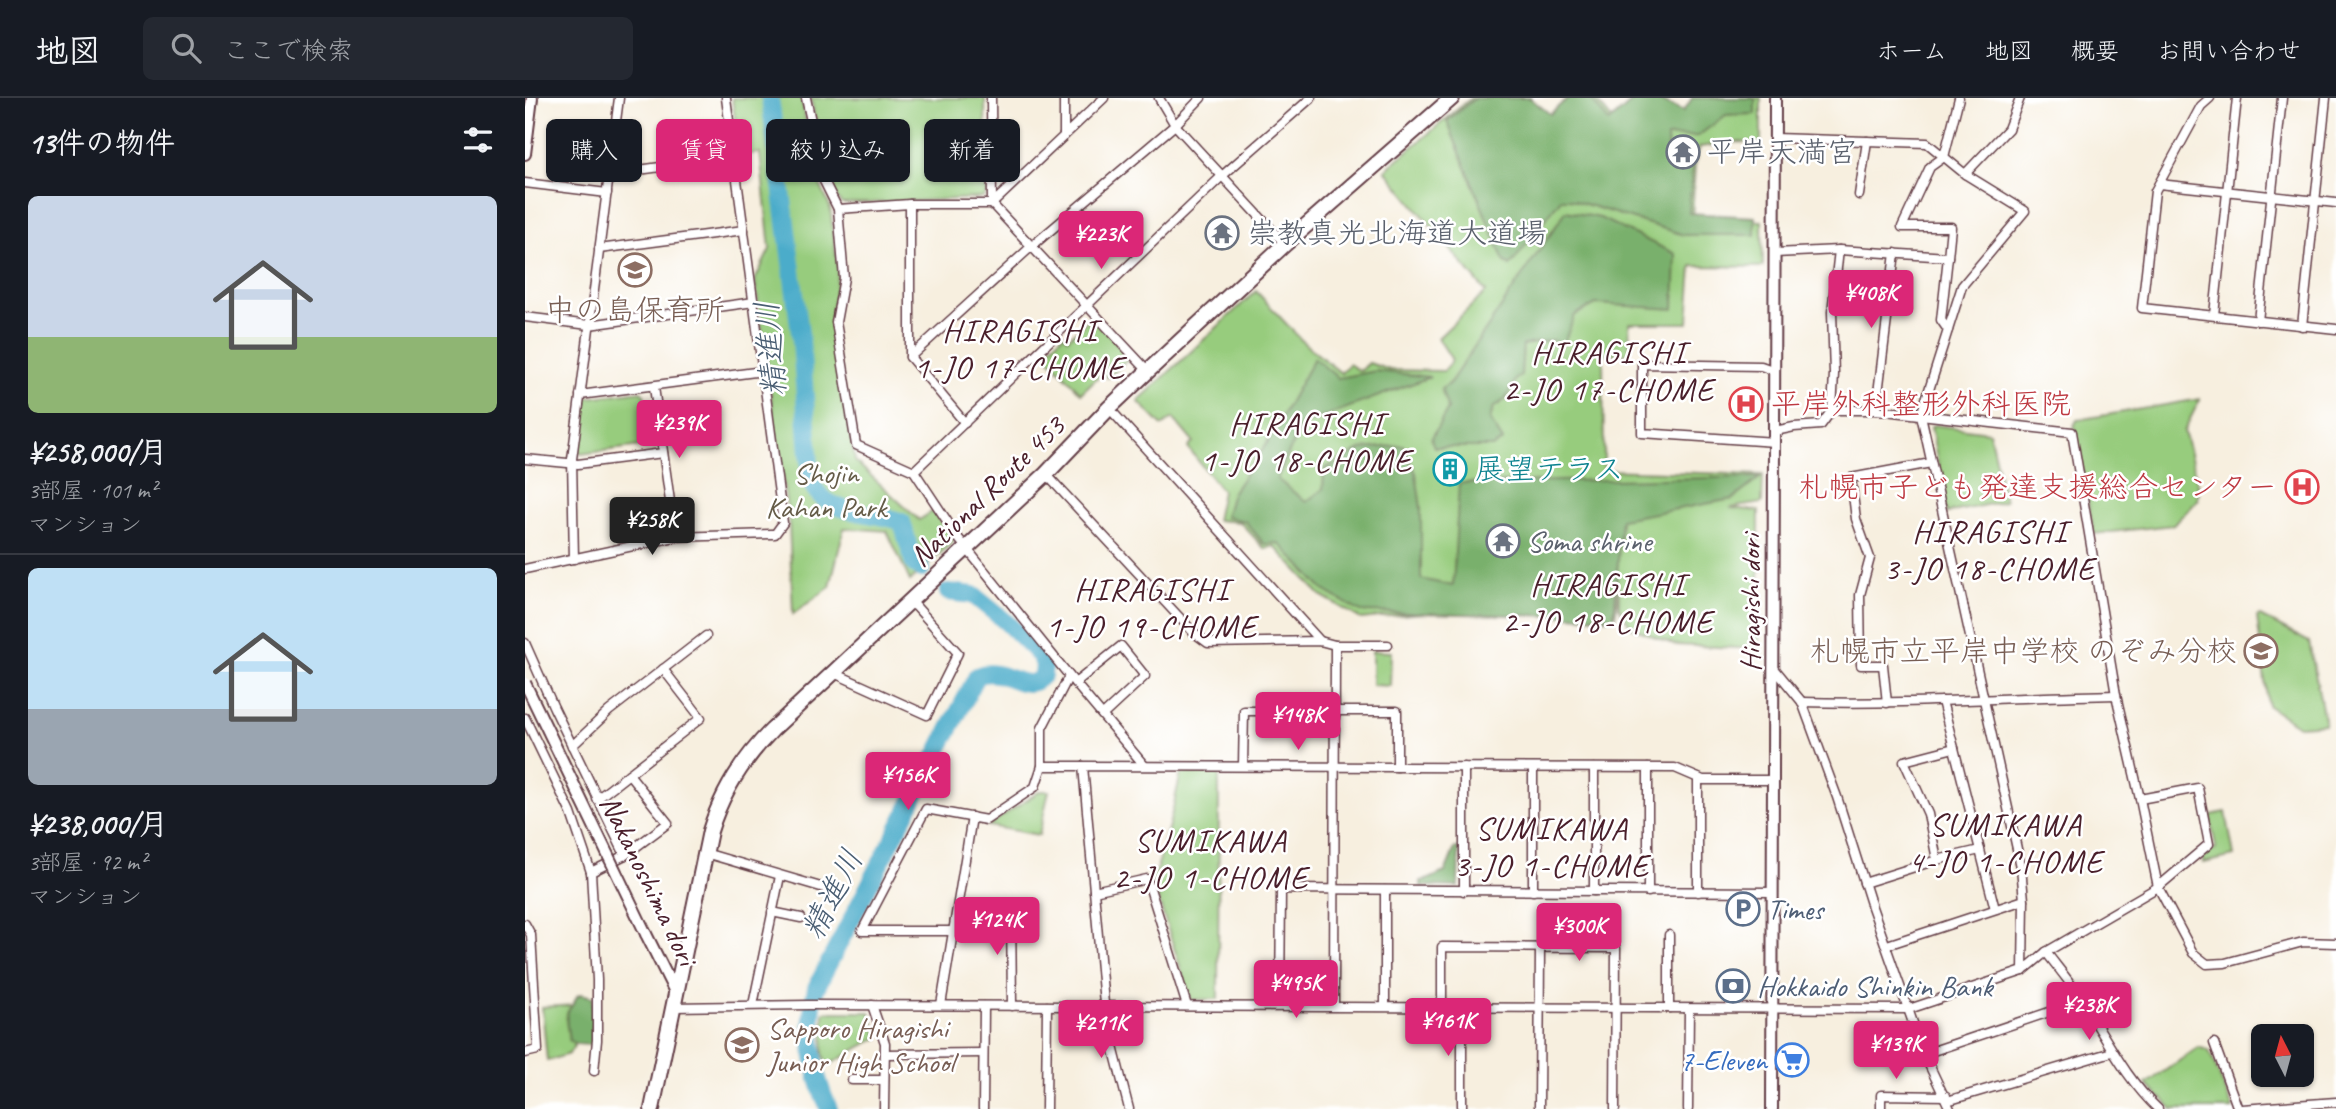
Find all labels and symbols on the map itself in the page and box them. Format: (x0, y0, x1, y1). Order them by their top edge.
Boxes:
temple icon: 平岸天満宮 (1664, 133, 1702, 171)
place label: 平岸天満宮 (1707, 133, 1857, 171)
pin: ¥223K (1052, 212, 1150, 271)
temple icon: 崇教真光北海道大道場 (1203, 214, 1241, 252)
place label: 崇教真光北海道大道場 (1247, 214, 1547, 252)
school or university icon: 中の島保育所 (616, 251, 654, 289)
pin: ¥408K (1822, 271, 1920, 330)
place label: 中の島保育所 (545, 291, 725, 329)
water label: 精進川 (746, 299, 795, 399)
district label: HIRAGISHI 1-JO 17-CHOME (914, 310, 1128, 388)
district label: HIRAGISHI 2-JO 17-CHOME (1503, 332, 1717, 410)
hospital icon: 平岸外科整形外科医院 (1727, 385, 1765, 423)
place label: 平岸外科整形外科医院 (1771, 385, 2071, 423)
pin: ¥239K (630, 400, 728, 460)
district label: HIRAGISHI 1-JO 18-CHOME (1201, 403, 1415, 481)
street label: National Route 453 (901, 406, 1074, 575)
building icon: 展望テラス (1431, 450, 1469, 488)
place label: 展望テラス (1475, 450, 1624, 488)
park label: Shojin Kahan Park (766, 454, 888, 526)
place label: 札幌市子ども発達支援総合センター (1798, 468, 2277, 506)
hospital icon: 札幌市子ども発達支援総合センター (2283, 468, 2321, 506)
pin: ¥258K (603, 498, 701, 557)
district label: HIRAGISHI 3-JO 18-CHOME (1884, 511, 2098, 589)
temple icon: Soma shrine (1484, 522, 1522, 560)
place label: Soma shrine (1527, 522, 1654, 560)
street label: Hiragishi dori (1731, 531, 1769, 672)
district label: HIRAGISHI 2-JO 18-CHOME (1502, 564, 1716, 642)
district label: HIRAGISHI 1-JO 19-CHOME (1046, 569, 1260, 647)
place label: 札幌市立平岸中学校 のぞみ分校 (1810, 632, 2237, 670)
school or university icon: 札幌市立平岸中学校 のぞみ分校 (2242, 632, 2280, 670)
pin: ¥148K (1249, 692, 1347, 752)
pin: ¥156K (859, 752, 957, 812)
street label: Nakanoshima dori (591, 789, 708, 974)
district label: SUMIKAWA 4-JO 1-CHOME (1908, 804, 2106, 882)
district label: SUMIKAWA 3-JO 1-CHOME (1454, 808, 1652, 886)
district label: SUMIKAWA 2-JO 1-CHOME (1113, 820, 1311, 898)
water label: 精進川 (792, 842, 873, 946)
parking icon: Times (1724, 890, 1762, 928)
place label: Times (1767, 890, 1826, 928)
pin: ¥124K (948, 898, 1046, 957)
pin: ¥300K (1530, 904, 1628, 963)
pin: ¥495K (1247, 960, 1345, 1020)
bank icon: Hokkaido Shinkin Bank (1714, 967, 1752, 1005)
place label: Hokkaido Shinkin Bank (1757, 967, 1994, 1005)
pin: ¥238K (2040, 982, 2138, 1042)
pin: ¥161K (1399, 998, 1497, 1058)
pin: ¥211K (1052, 1000, 1150, 1060)
place label: Sapporo Hiragishi Junior High School (765, 1009, 959, 1081)
pin: ¥139K (1847, 1021, 1945, 1081)
north arrow (2251, 1024, 2313, 1087)
school or university icon: Sapporo Hiragishi Junior High School (723, 1026, 761, 1064)
place label: 7-Eleven (1680, 1041, 1768, 1079)
supermarket icon: 7-Eleven (1773, 1041, 1811, 1079)

